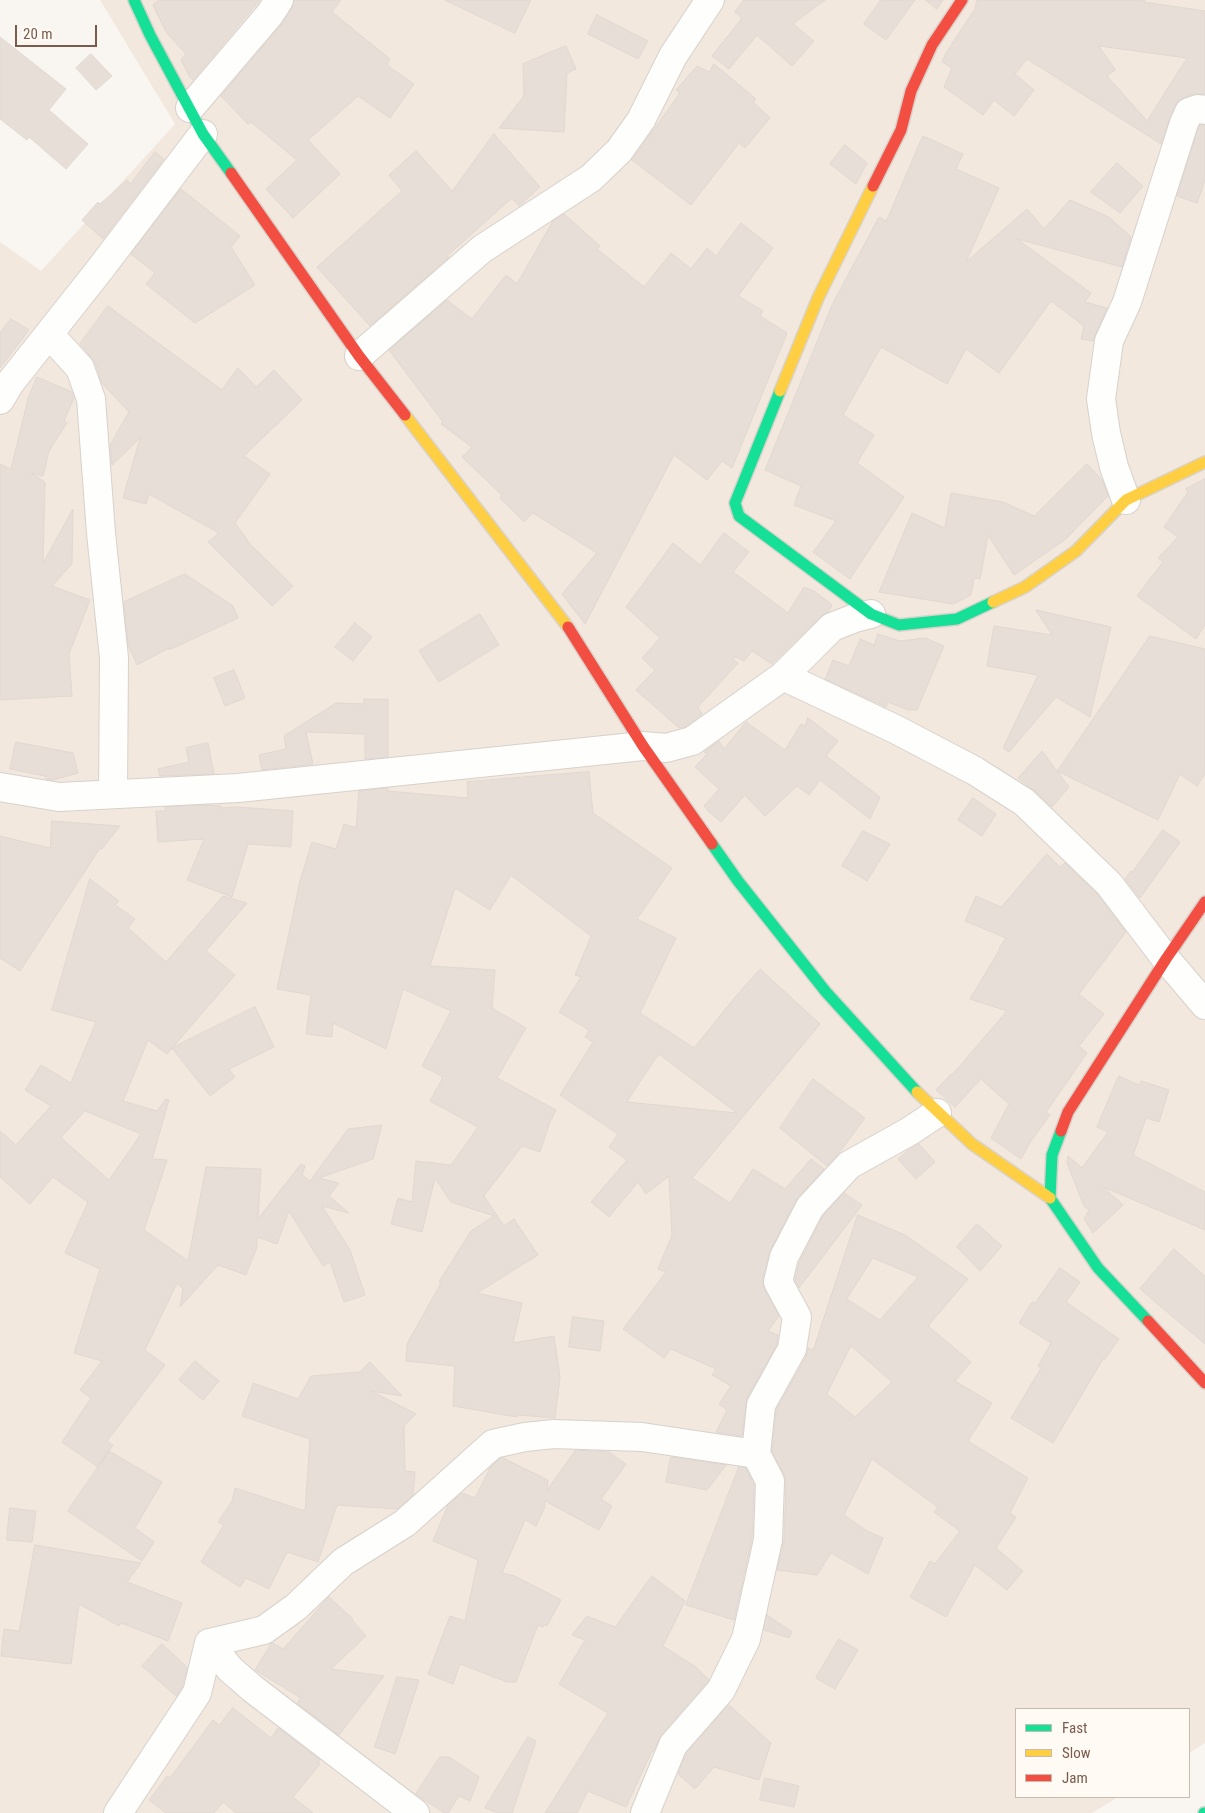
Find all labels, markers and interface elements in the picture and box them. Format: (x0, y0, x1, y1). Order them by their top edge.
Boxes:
scale bar (18, 15, 100, 47)
text: 20 m (23, 25, 53, 43)
legend (1015, 1708, 1190, 1798)
text: Fast (1062, 1719, 1087, 1737)
text: Slow (1062, 1744, 1091, 1762)
text: Jam (1062, 1769, 1088, 1787)

